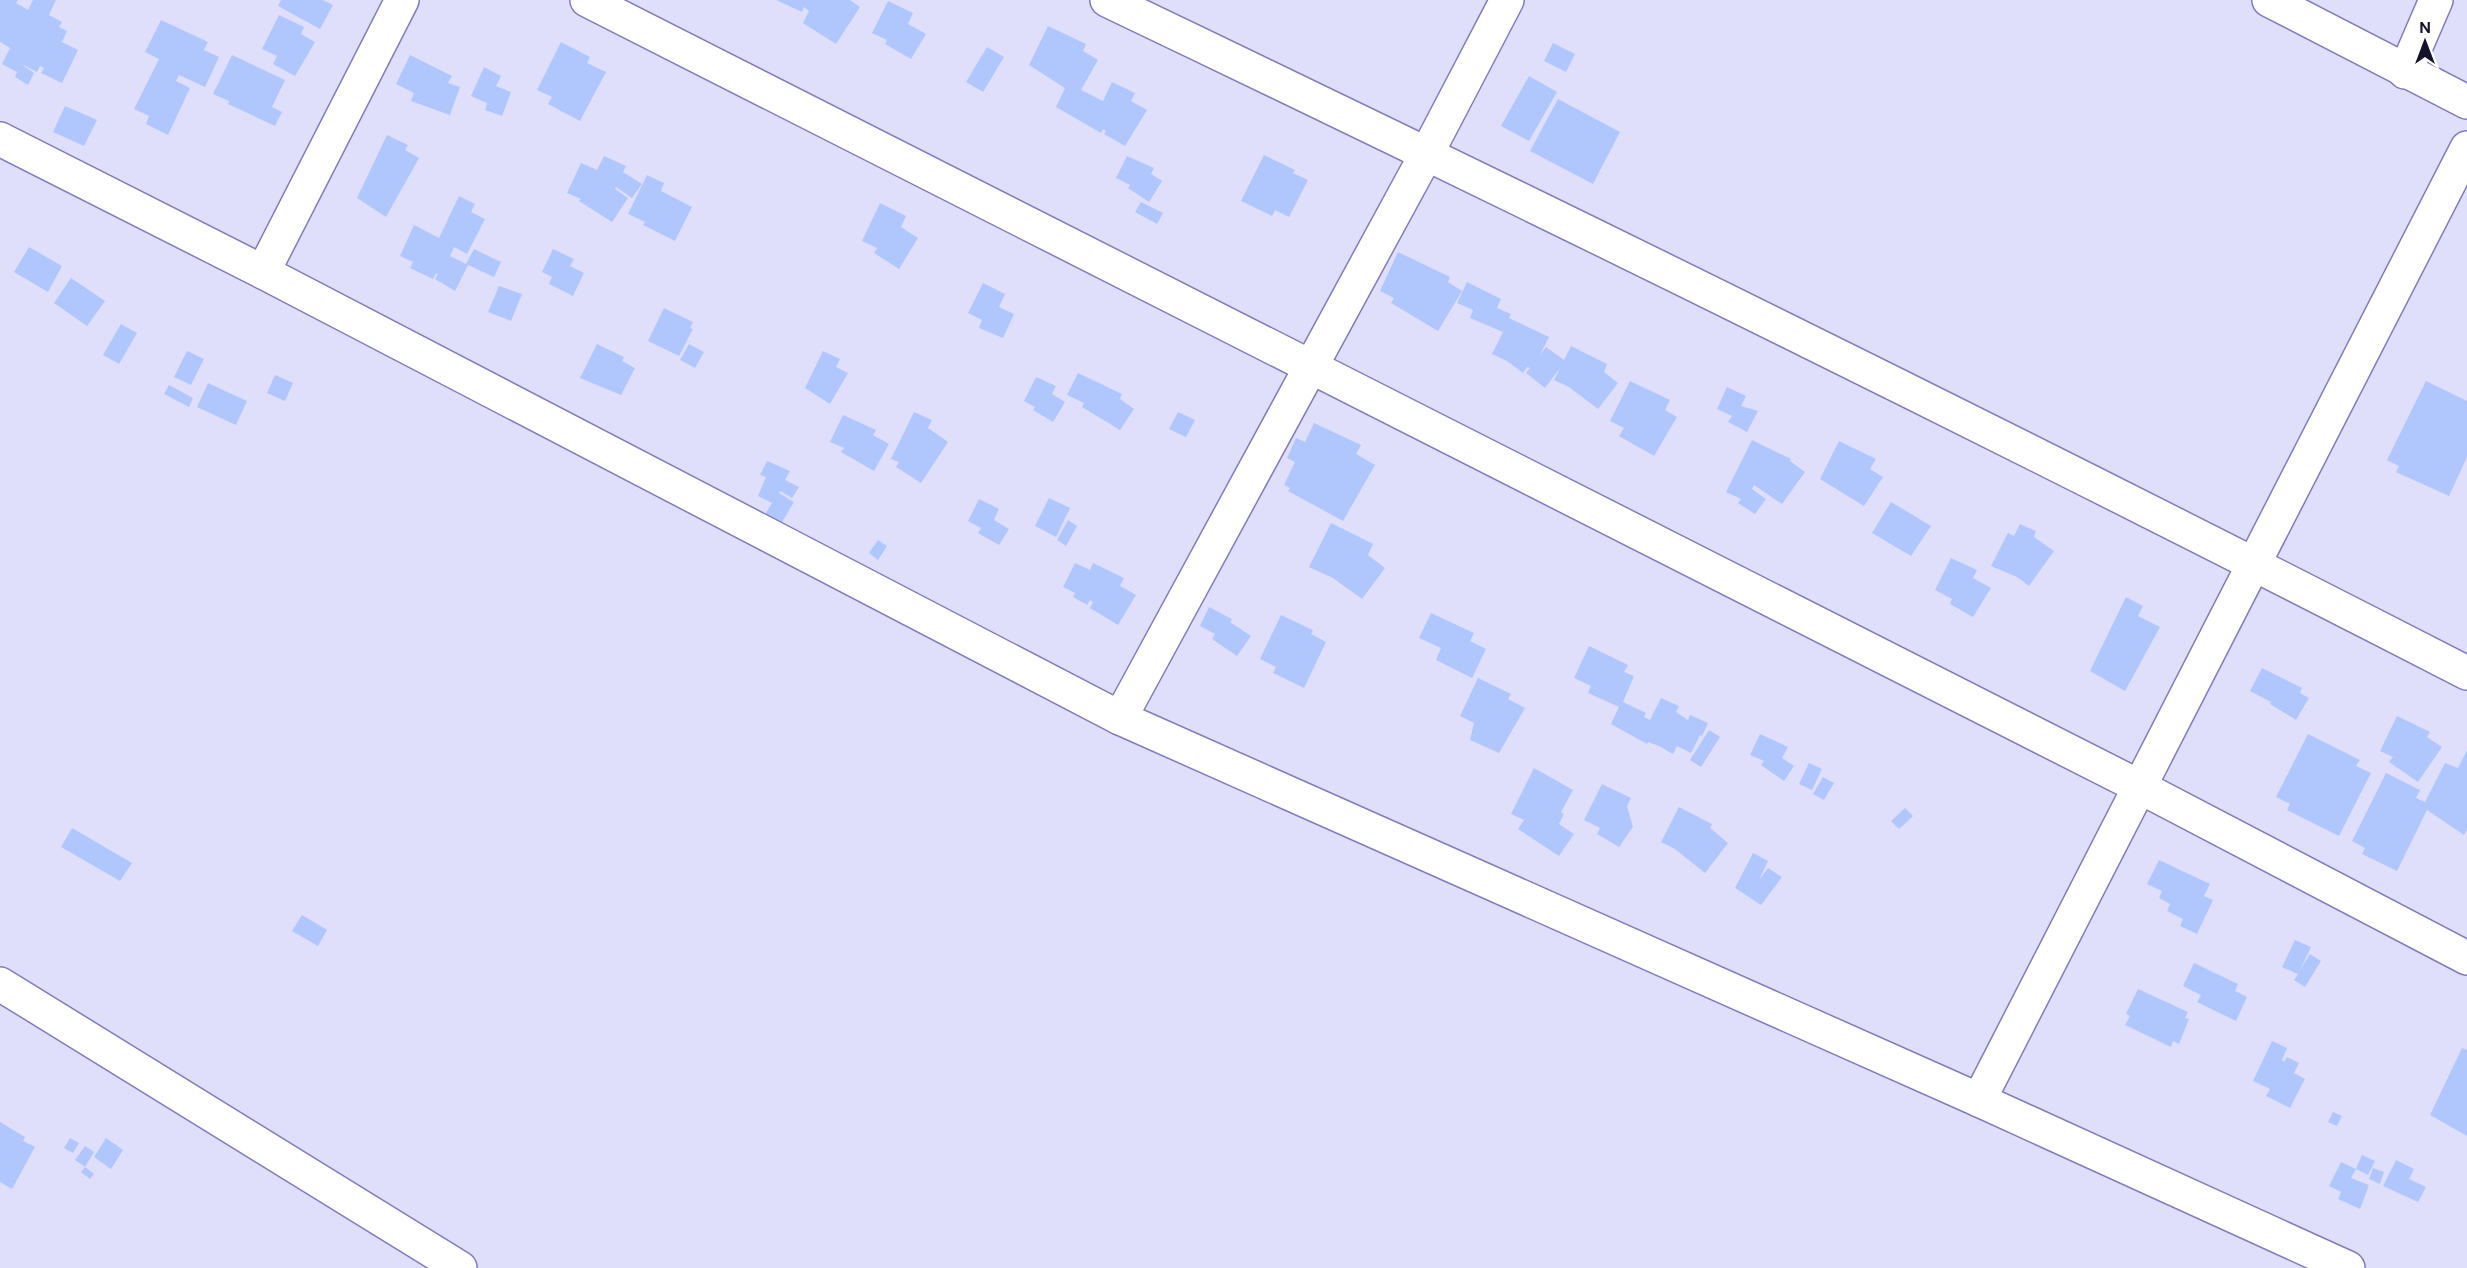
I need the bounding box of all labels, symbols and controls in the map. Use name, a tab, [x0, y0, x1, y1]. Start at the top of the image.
north arrow	[2395, 12, 2455, 72]
text: N	[2419, 17, 2431, 38]

